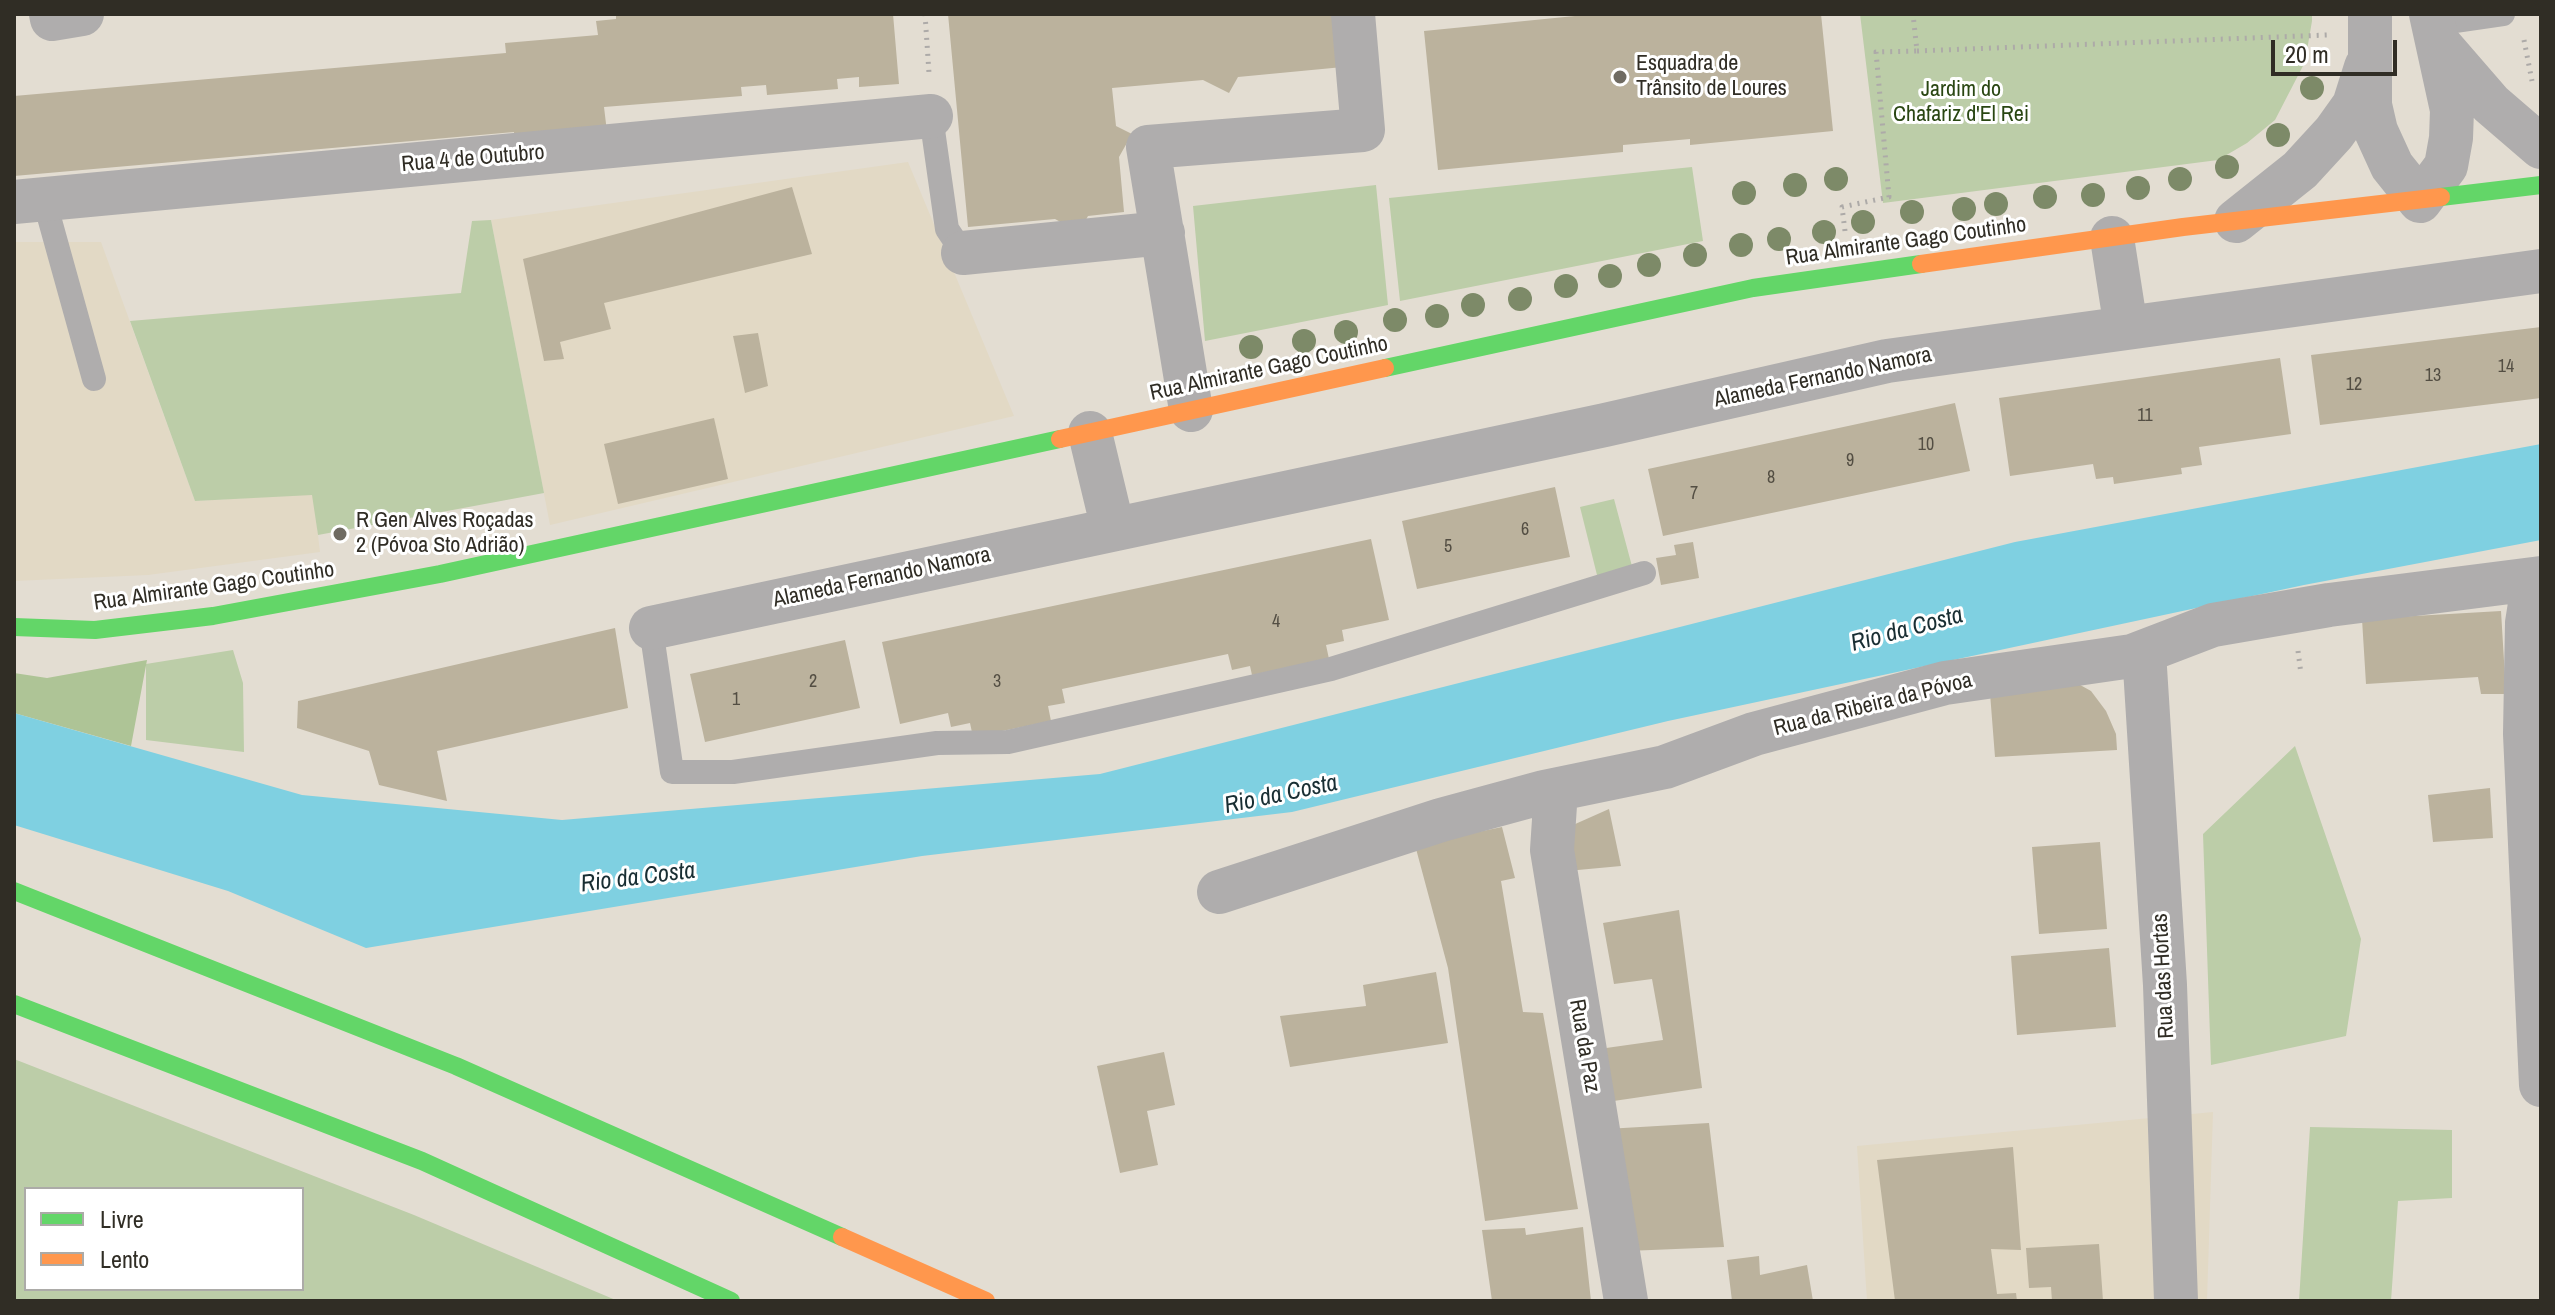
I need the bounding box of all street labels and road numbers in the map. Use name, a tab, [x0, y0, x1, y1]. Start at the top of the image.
street label: Rua 4 de Outubro	[400, 140, 546, 178]
street label: Rua Almirante Gago Coutinho	[1784, 212, 2028, 272]
street label: Rua Almirante Gago Coutinho	[1148, 331, 1390, 407]
street label: Alameda Fernando Namora	[1712, 342, 1934, 414]
street label: Alameda Fernando Namora	[771, 542, 993, 614]
street label: Rua Almirante Gago Coutinho	[92, 557, 336, 617]
street label: Rua da Ribeira da Póvoa	[1771, 668, 1975, 742]
street label: Rua das Hortas	[2148, 913, 2180, 1039]
street label: Rua da Paz	[1563, 997, 1605, 1095]

